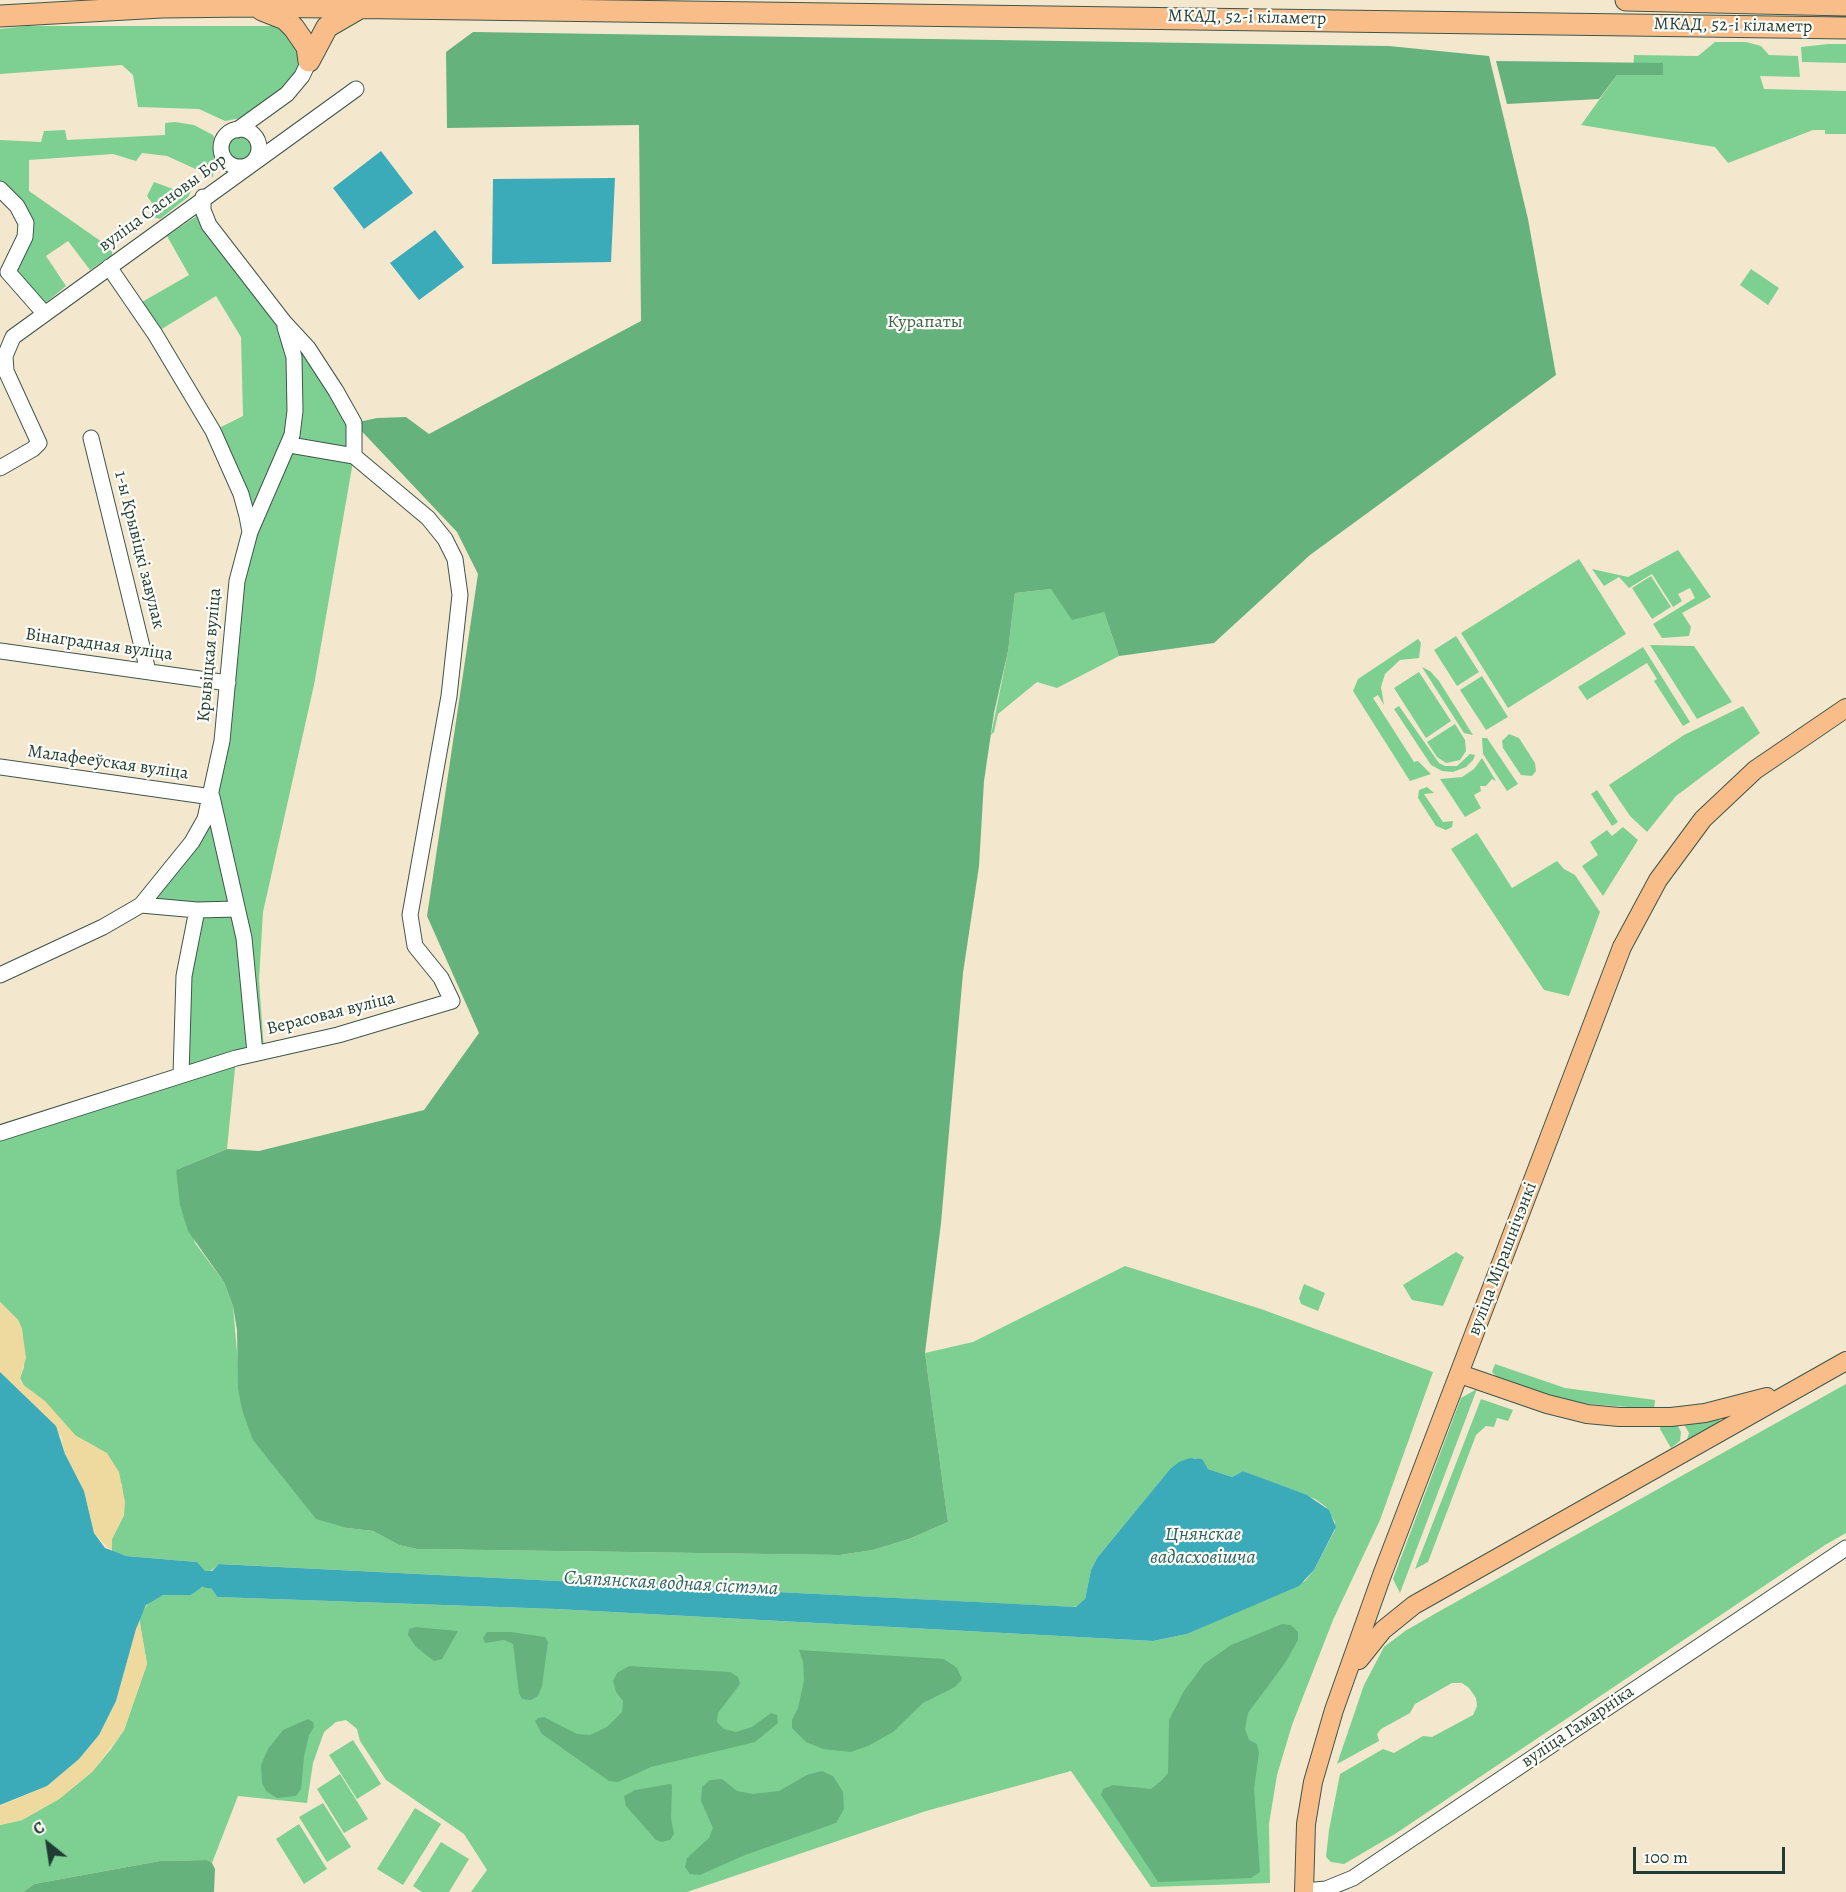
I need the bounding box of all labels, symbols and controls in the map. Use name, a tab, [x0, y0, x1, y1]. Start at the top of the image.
street label: МКАД, 52-і кіламетр	[1167, 6, 1327, 30]
street label: МКАД, 52-і кіламетр	[1653, 14, 1813, 38]
street label: вуліца Сасновы Бор	[95, 149, 231, 257]
park label: Курапаты	[887, 312, 963, 334]
street label: 1-ы Крывіцкі завулак	[109, 469, 169, 631]
street label: Крывіцкая вуліца	[193, 587, 227, 723]
street label: Вінаградная вуліца	[24, 624, 174, 666]
street label: Малафееўская вуліца	[26, 741, 190, 785]
street label: Верасовая вуліца	[265, 988, 397, 1040]
street label: вуліца Мірашнічэнкі	[1464, 1179, 1542, 1339]
water label: Цнянскае вадасховішча	[1150, 1523, 1256, 1570]
water label: Сляпянская водная сістэма	[563, 1566, 779, 1602]
street label: вуліца Гамарніка	[1518, 1681, 1638, 1773]
north arrow	[18, 1814, 78, 1874]
text: С	[29, 1816, 49, 1840]
scale bar	[1636, 1835, 1788, 1873]
text: 100 m	[1644, 1845, 1688, 1869]

